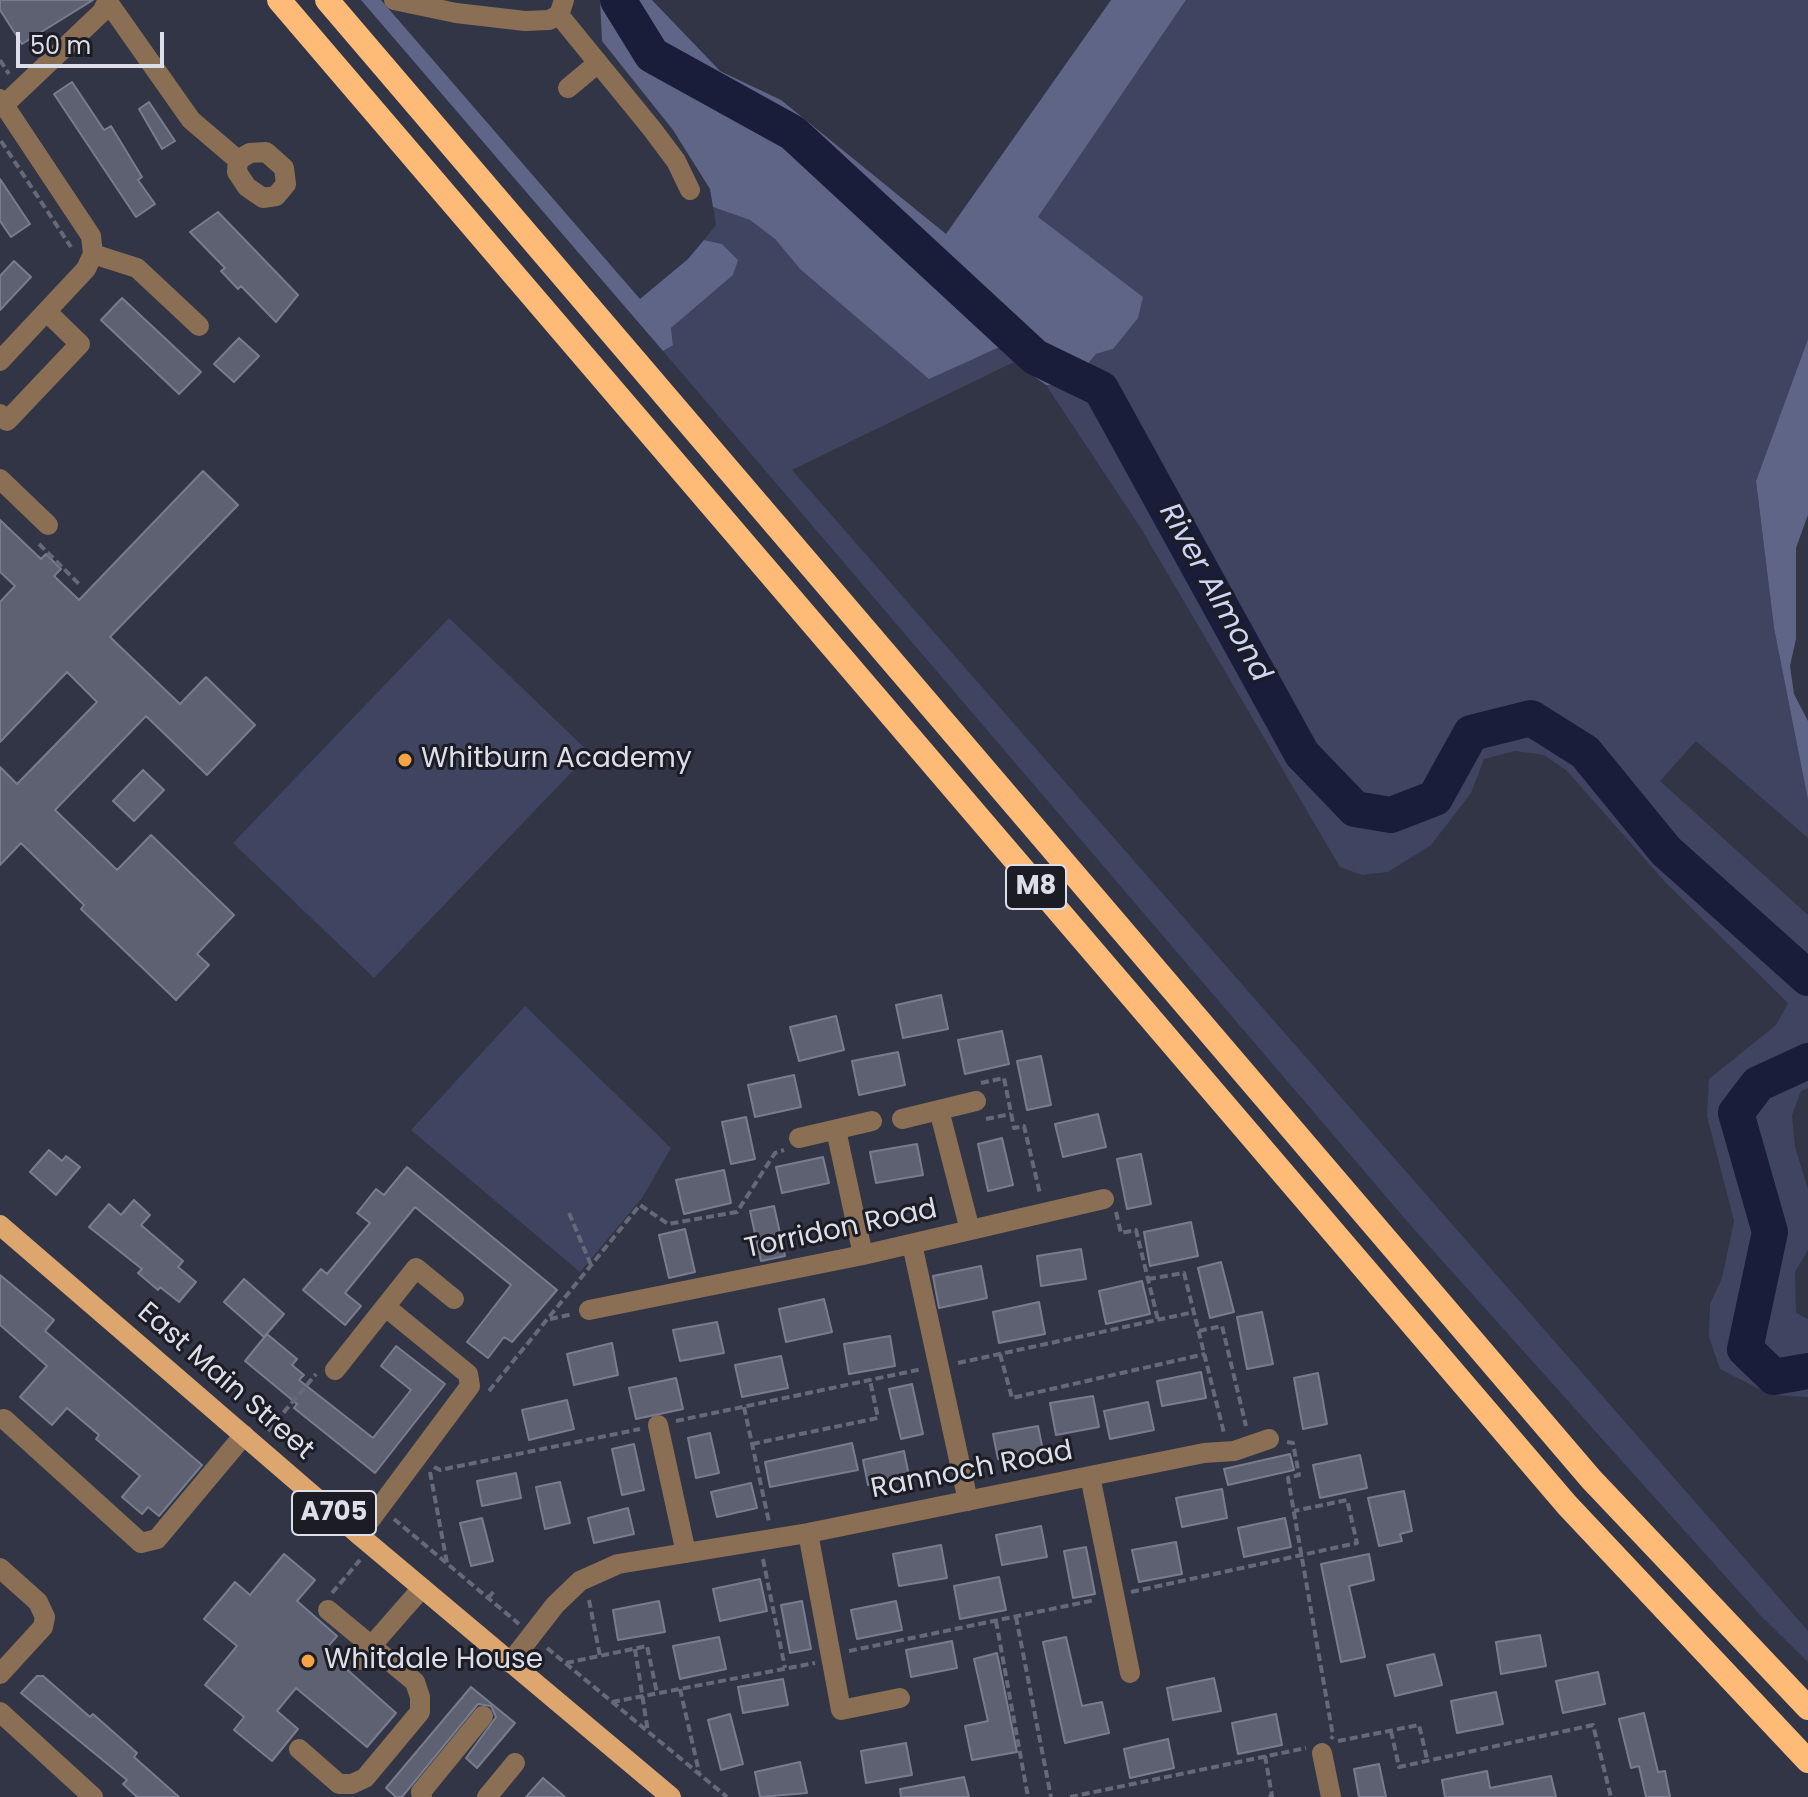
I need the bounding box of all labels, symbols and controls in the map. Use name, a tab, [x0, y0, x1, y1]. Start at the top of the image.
scale bar	[20, 16, 168, 66]
text: 50 m	[30, 29, 91, 62]
water label: River Almond	[1150, 498, 1278, 688]
place label: Whitburn Academy	[421, 743, 692, 777]
marker: Whitburn Academy	[396, 751, 414, 769]
road number: M8	[1006, 865, 1066, 909]
street label: Torridon Road	[742, 1193, 940, 1267]
street label: East Main Street	[130, 1296, 320, 1468]
street label: Rannoch Road	[868, 1435, 1076, 1507]
road number: A705	[292, 1491, 376, 1535]
place label: Whitdale House	[324, 1644, 543, 1678]
marker: Whitdale House	[299, 1652, 317, 1670]

